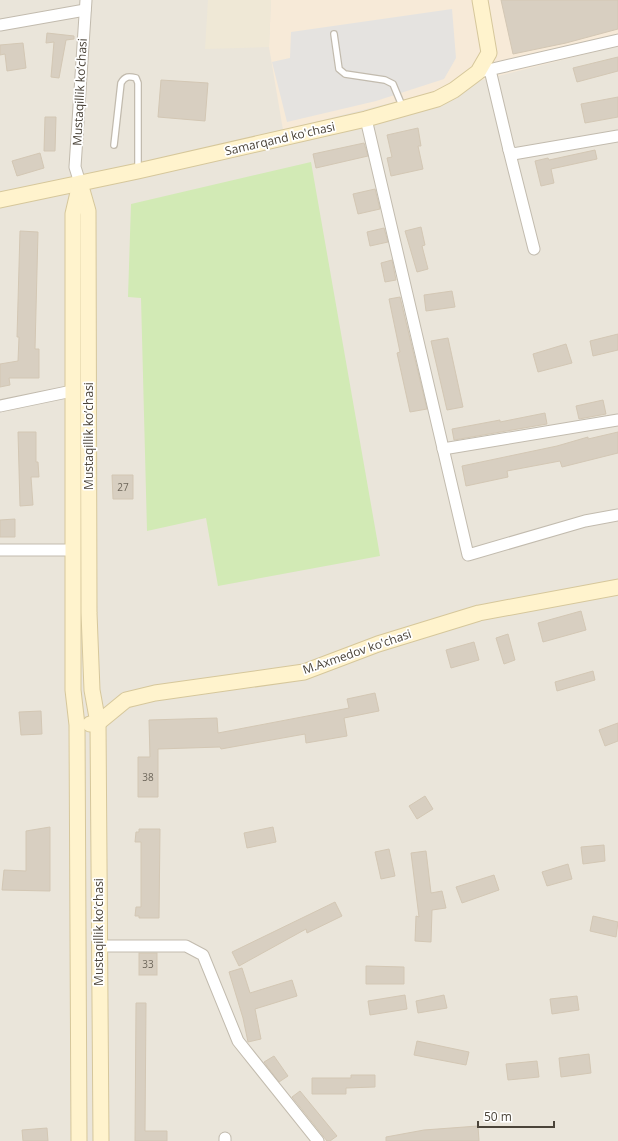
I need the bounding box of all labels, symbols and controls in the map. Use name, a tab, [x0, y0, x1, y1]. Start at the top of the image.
street label: Mustaqillik ko’chasi	[68, 38, 91, 146]
street label: Samarqand ko'chasi	[223, 118, 337, 159]
street label: Mustaqillik ko’chasi	[80, 382, 97, 490]
house number: 27	[117, 480, 129, 494]
street label: M.Axmedov ko'chasi	[300, 625, 414, 678]
house number: 38	[142, 770, 154, 784]
street label: Mustaqillik ko’chasi	[90, 878, 107, 986]
house number: 33	[142, 957, 154, 971]
scale bar	[478, 1103, 554, 1129]
text: 50 m	[484, 1108, 512, 1125]

